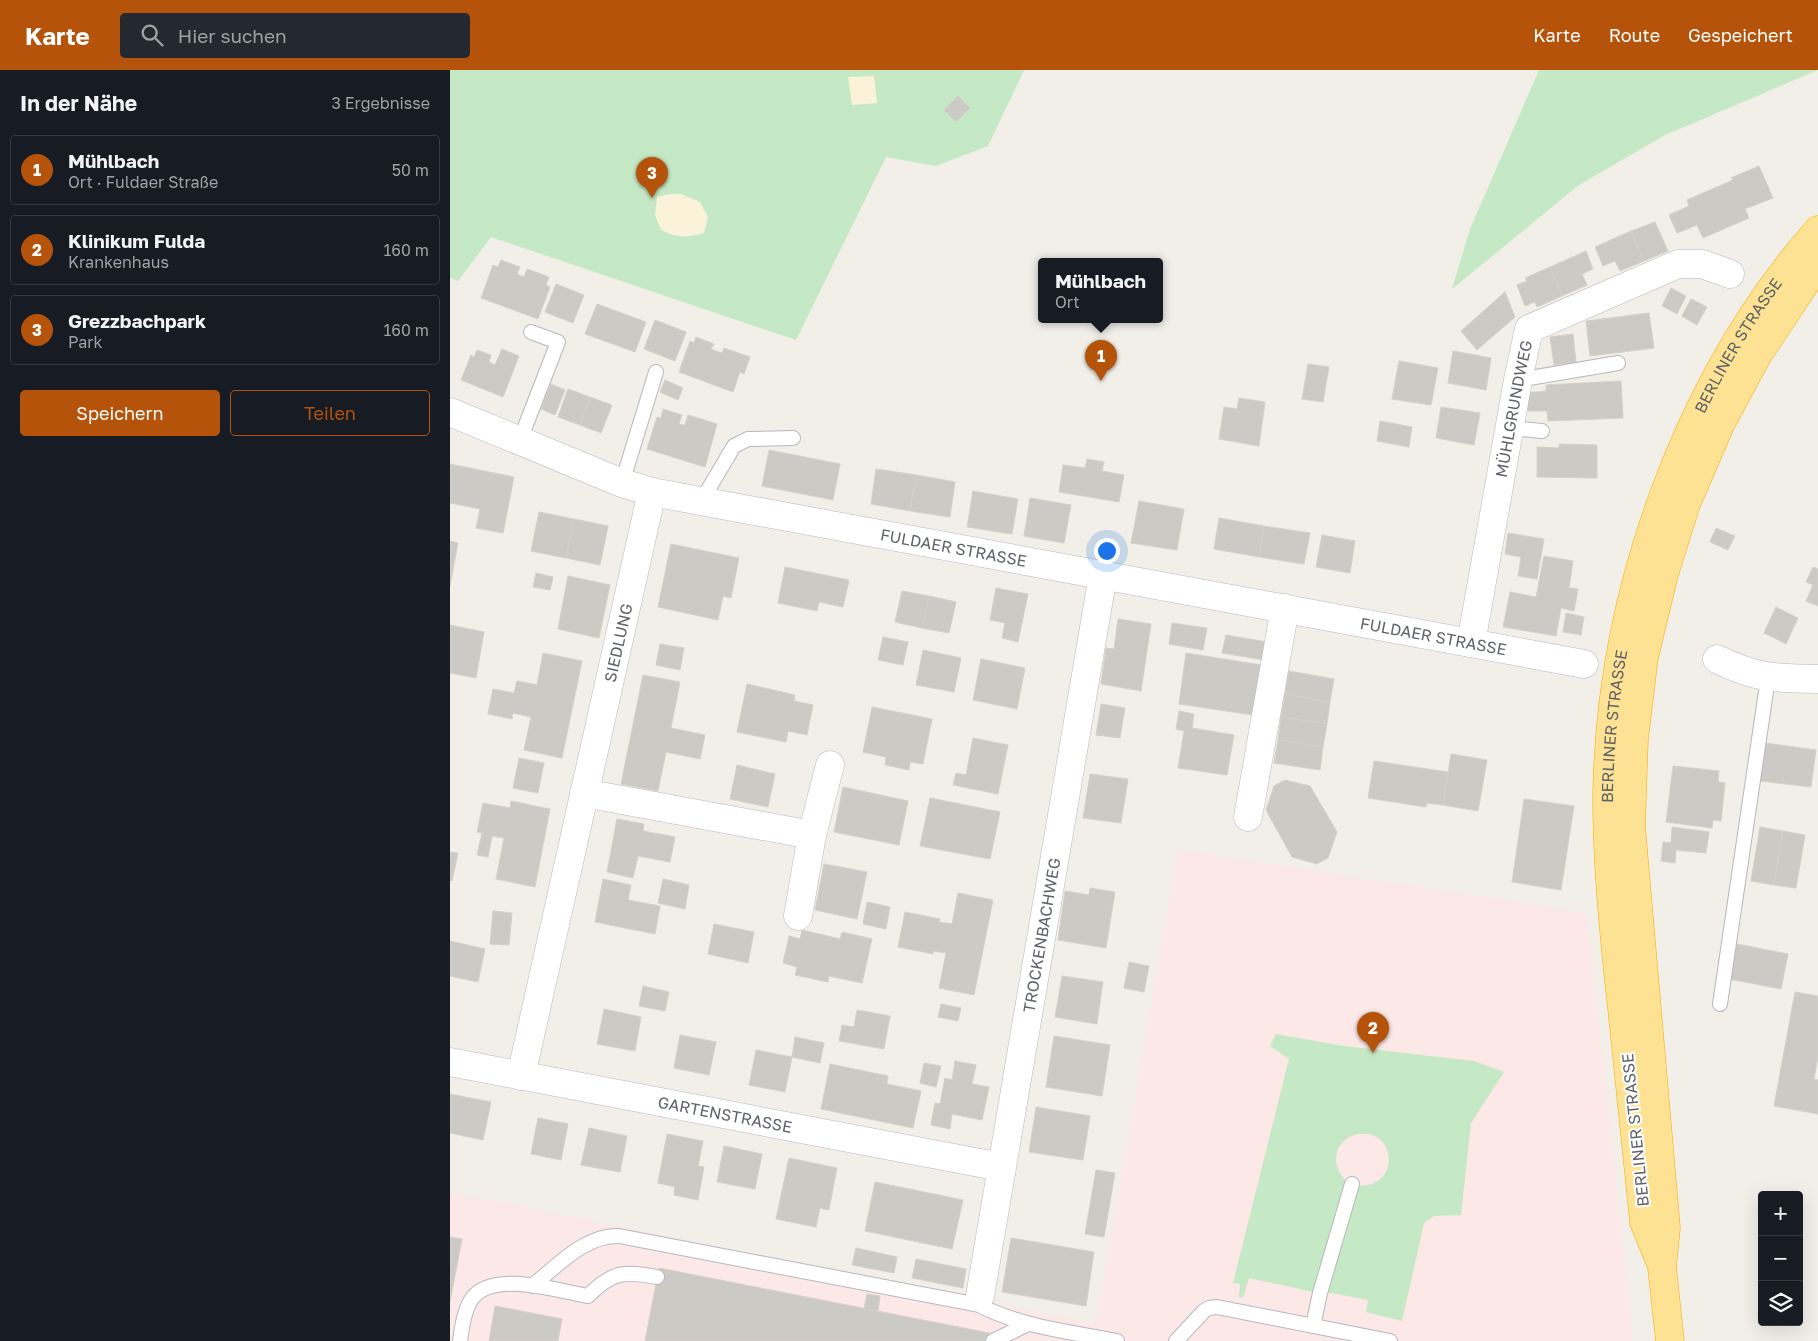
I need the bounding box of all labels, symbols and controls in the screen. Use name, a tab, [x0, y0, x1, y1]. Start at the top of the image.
search box	[120, 13, 470, 58]
text: Karte	[25, 21, 90, 50]
icon: search	[138, 21, 166, 49]
text: Hier suchen	[178, 24, 287, 47]
text: Karte	[1533, 24, 1581, 46]
text: Route	[1609, 24, 1660, 46]
text: Gespeichert	[1688, 24, 1793, 46]
text: In der Nähe	[20, 90, 137, 116]
text: 3 Ergebnisse	[331, 93, 430, 113]
text: Mühlbach	[68, 149, 159, 172]
pin: 3	[636, 157, 668, 198]
text: 1	[33, 160, 41, 180]
text: 50 m	[392, 160, 429, 180]
text: Ort · Fuldaer Straße	[68, 172, 218, 192]
text: Klinikum Fulda	[68, 229, 205, 252]
text: 2	[32, 240, 42, 260]
text: 160 m	[383, 240, 429, 260]
text: Krankenhaus	[68, 252, 169, 272]
popup	[1038, 258, 1163, 323]
text: Mühlbach	[1055, 269, 1146, 292]
street label: BERLINER STRASSE	[1690, 274, 1786, 416]
text: Ort	[1055, 292, 1080, 312]
text: Grezzbachpark	[68, 309, 206, 332]
text: 3	[32, 320, 42, 340]
text: 160 m	[383, 320, 429, 340]
text: Park	[68, 332, 103, 352]
street label: MÜHLGRUNDWEG	[1491, 338, 1536, 479]
pin: 1	[1085, 340, 1117, 381]
button: Speichern	[20, 390, 220, 436]
button: Teilen	[230, 390, 430, 436]
street label: FULDAER STRASSE	[879, 524, 1028, 571]
your location	[1094, 538, 1120, 564]
street label: SIEDLUNG	[600, 602, 637, 684]
street label: FULDAER STRASSE	[1359, 613, 1508, 660]
street label: BERLINER STRASSE	[1597, 648, 1631, 803]
street label: TROCKENBACHWEG	[1019, 856, 1065, 1014]
pin: 2	[1357, 1012, 1389, 1053]
street label: BERLINER STRASSE	[1617, 1052, 1653, 1208]
street label: GARTENSTRASSE	[656, 1092, 794, 1137]
map controls	[1758, 1191, 1803, 1326]
button: +	[1758, 1191, 1803, 1236]
button: −	[1758, 1236, 1803, 1281]
button: layers	[1758, 1281, 1803, 1326]

